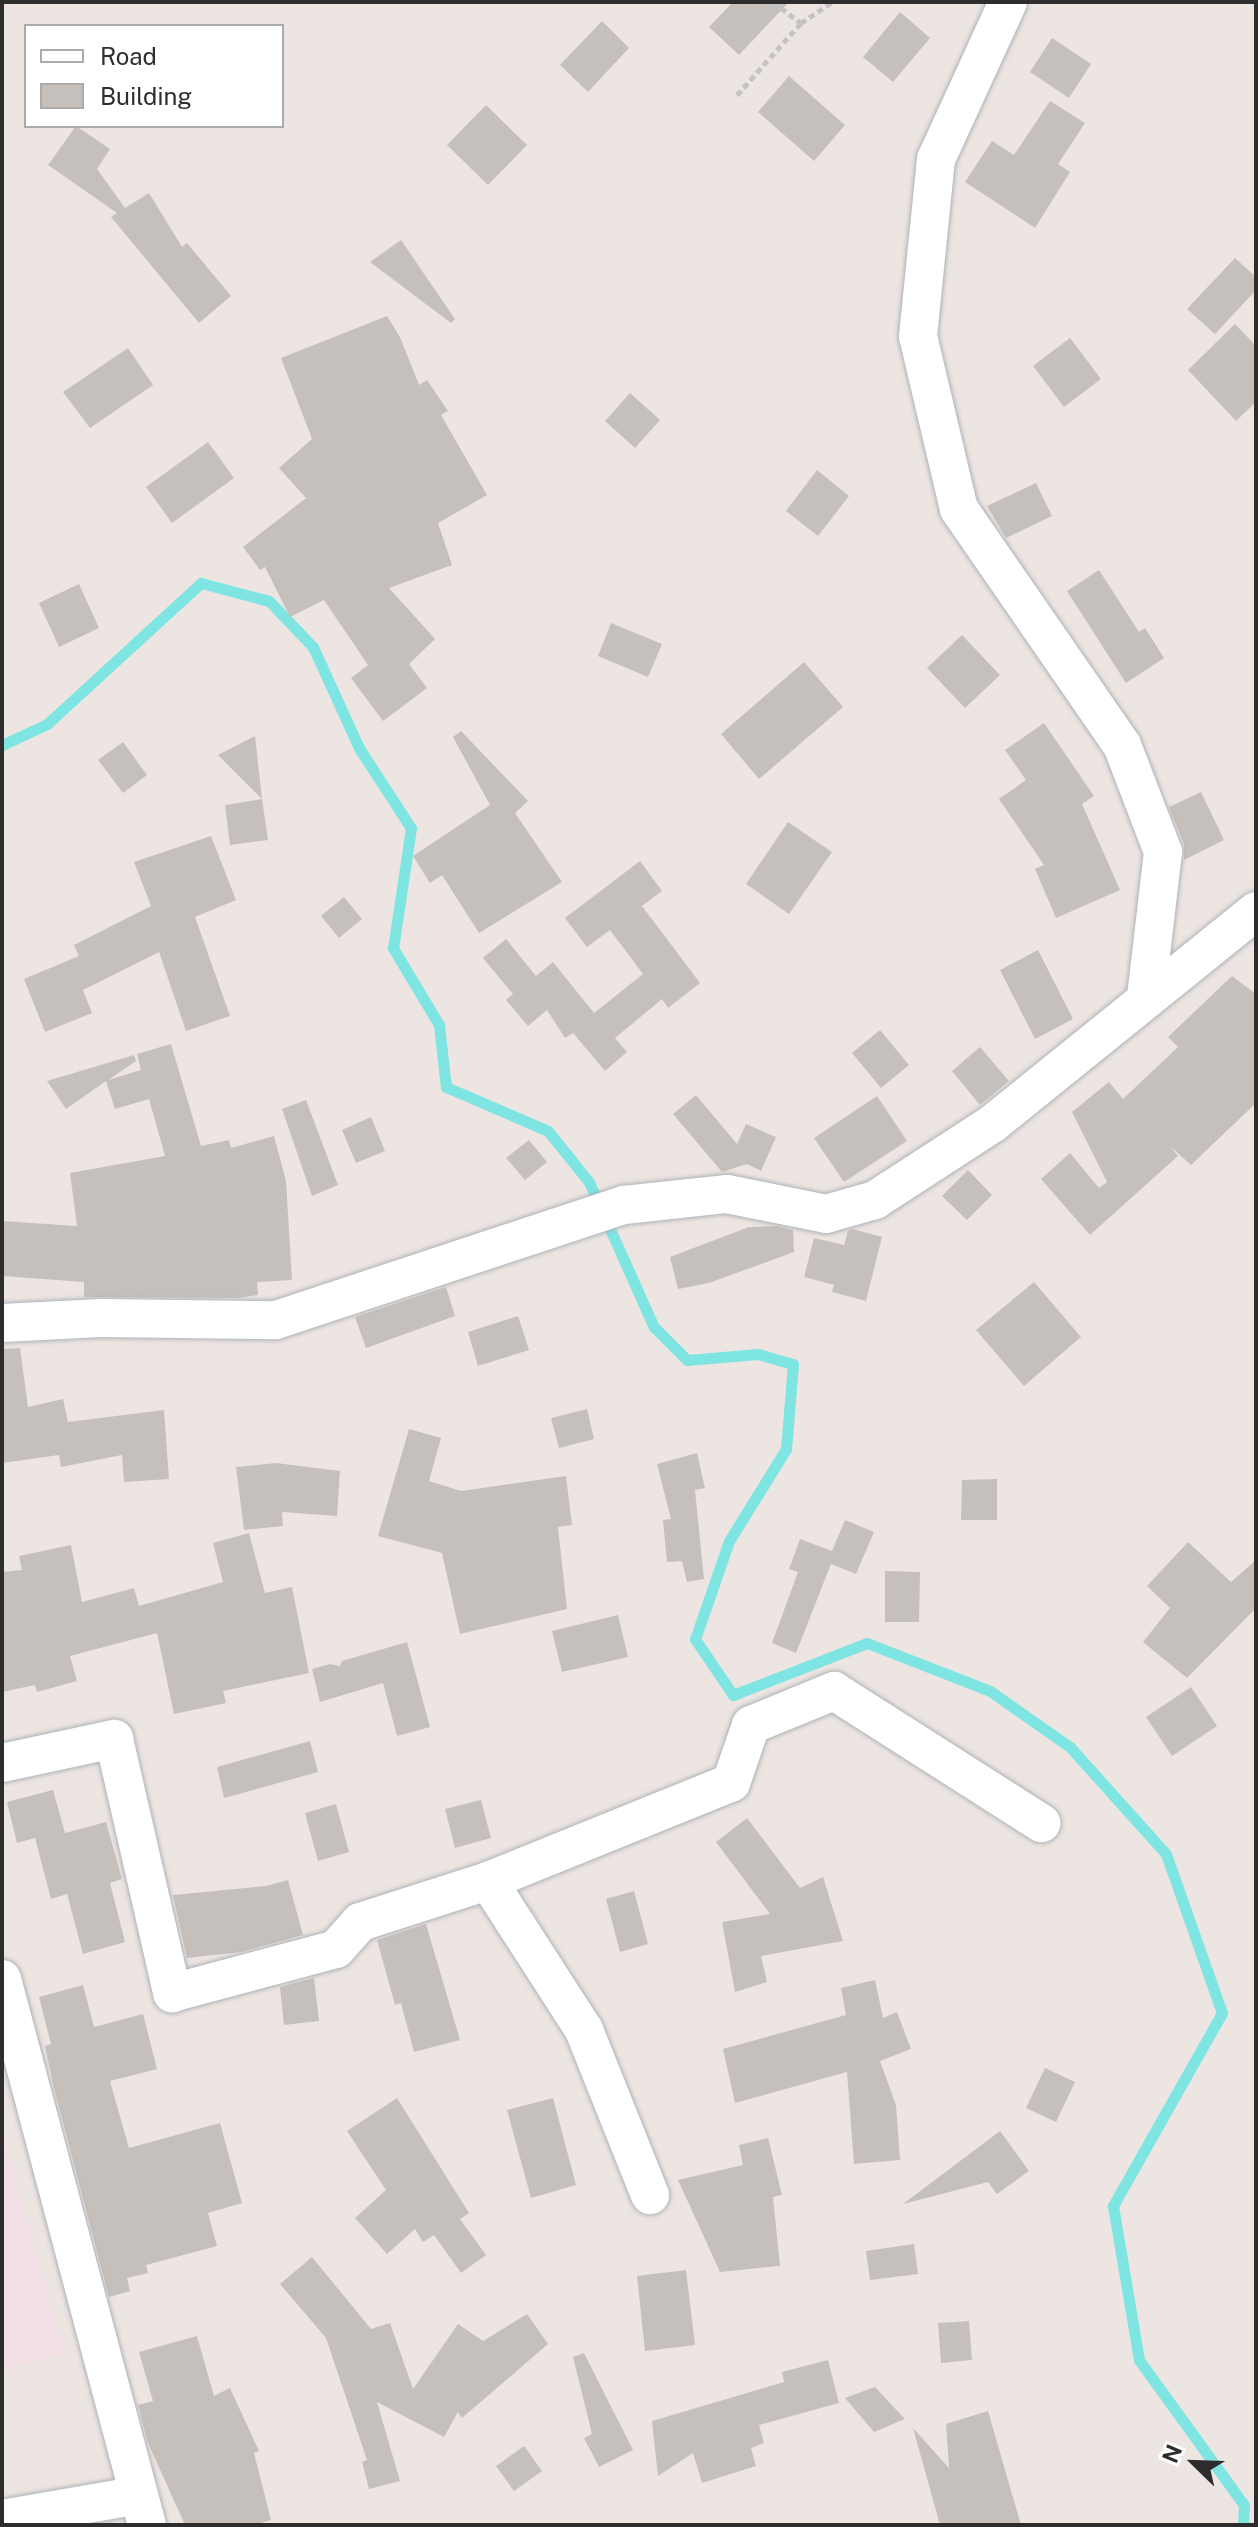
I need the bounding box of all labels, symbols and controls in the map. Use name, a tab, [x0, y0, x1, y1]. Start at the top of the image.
legend	[24, 24, 284, 128]
text: Road	[100, 42, 157, 70]
text: Building	[100, 82, 192, 110]
north arrow	[1154, 2423, 1234, 2503]
text: N	[1157, 2441, 1187, 2467]

